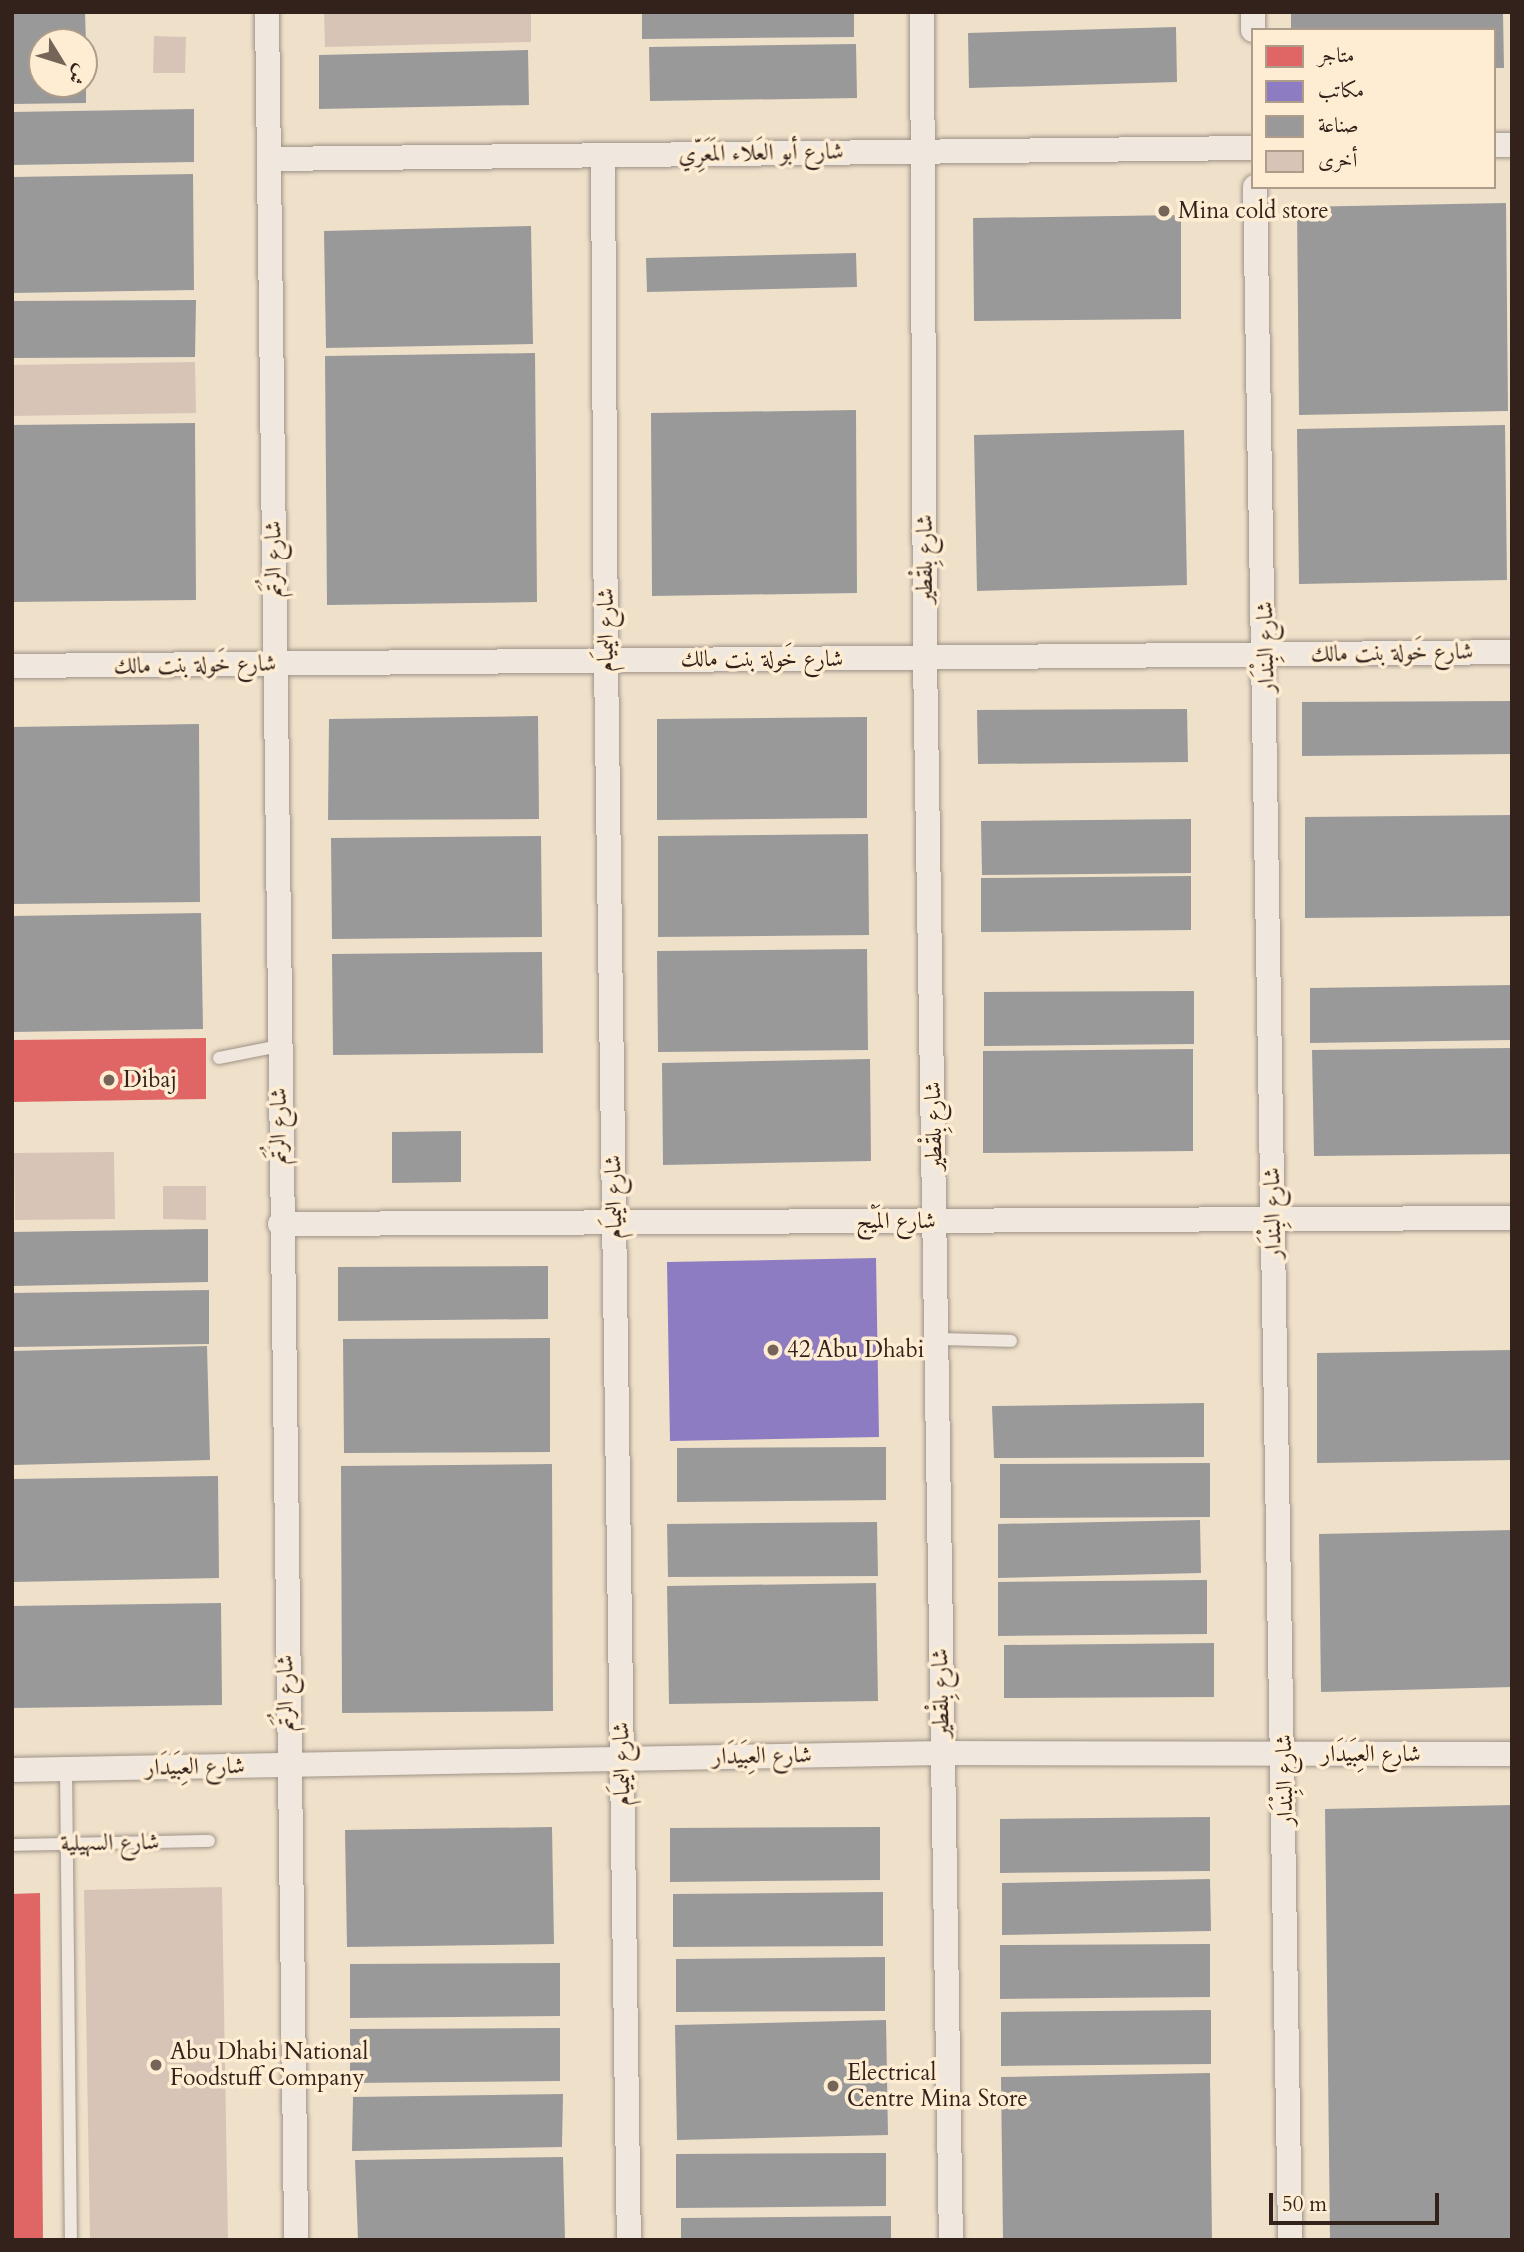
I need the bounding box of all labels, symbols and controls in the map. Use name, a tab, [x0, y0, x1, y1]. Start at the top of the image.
north arrow	[28, 28, 98, 98]
legend	[1251, 28, 1496, 189]
text: متاجر	[1318, 41, 1355, 70]
text: ش	[62, 59, 94, 90]
text: مكاتب	[1318, 76, 1364, 105]
text: صناعة	[1318, 111, 1359, 140]
street label: شارع أبو العَلاء المَعَرِّي	[678, 138, 844, 168]
text: أخرى	[1318, 146, 1357, 175]
place label: Mina cold store	[1178, 197, 1329, 225]
marker: Mina cold store	[1156, 203, 1172, 219]
street label: شارع بِلقْطير	[911, 515, 939, 603]
street label: شارع الرُتَم	[260, 521, 288, 597]
street label: شارع اليميَام	[592, 588, 620, 672]
street label: شارع البِنْدَار	[1251, 601, 1281, 693]
street label: شارع خَولة بنت مالك	[1310, 638, 1474, 668]
street label: شارع خَولة بنت مالك	[681, 645, 843, 673]
street label: شارع خَولة بنت مالك	[113, 650, 277, 680]
place label: Dibaj	[123, 1066, 177, 1094]
marker: Dibaj	[101, 1072, 117, 1088]
street label: شارع بِلقْطير	[919, 1081, 949, 1171]
street label: شارع الرُتَم	[265, 1088, 293, 1164]
street label: شارع اليميَام	[599, 1155, 629, 1239]
street label: شارع البِنْدَار	[1258, 1167, 1288, 1259]
street label: شارع المَيْج	[856, 1207, 936, 1235]
place label: 42 Abu Dhabi	[787, 1336, 924, 1364]
marker: 42 Abu Dhabi	[765, 1342, 781, 1358]
street label: شارع بِلقْطير	[926, 1648, 956, 1738]
street label: شارع الرُتَم	[272, 1655, 300, 1731]
street label: شارع اليميَام	[607, 1722, 637, 1806]
street label: شارع البِنْدَار	[1270, 1734, 1300, 1826]
street label: شارع العِبَيدَار	[1321, 1740, 1421, 1768]
street label: شارع العِبَيدَار	[712, 1741, 812, 1771]
street label: شارع العِبَيدَار	[145, 1752, 245, 1782]
street label: شارع السهيلية	[60, 1828, 160, 1858]
place label: Abu Dhabi National Foodstuff Company	[170, 2038, 368, 2092]
marker: Abu Dhabi National Foodstuff Company	[148, 2057, 164, 2073]
place label: Electrical Centre Mina Store	[847, 2059, 1028, 2113]
marker: Electrical Centre Mina Store	[825, 2078, 841, 2094]
scale bar	[1272, 2178, 1442, 2222]
text: 50 m	[1282, 2190, 1327, 2219]

